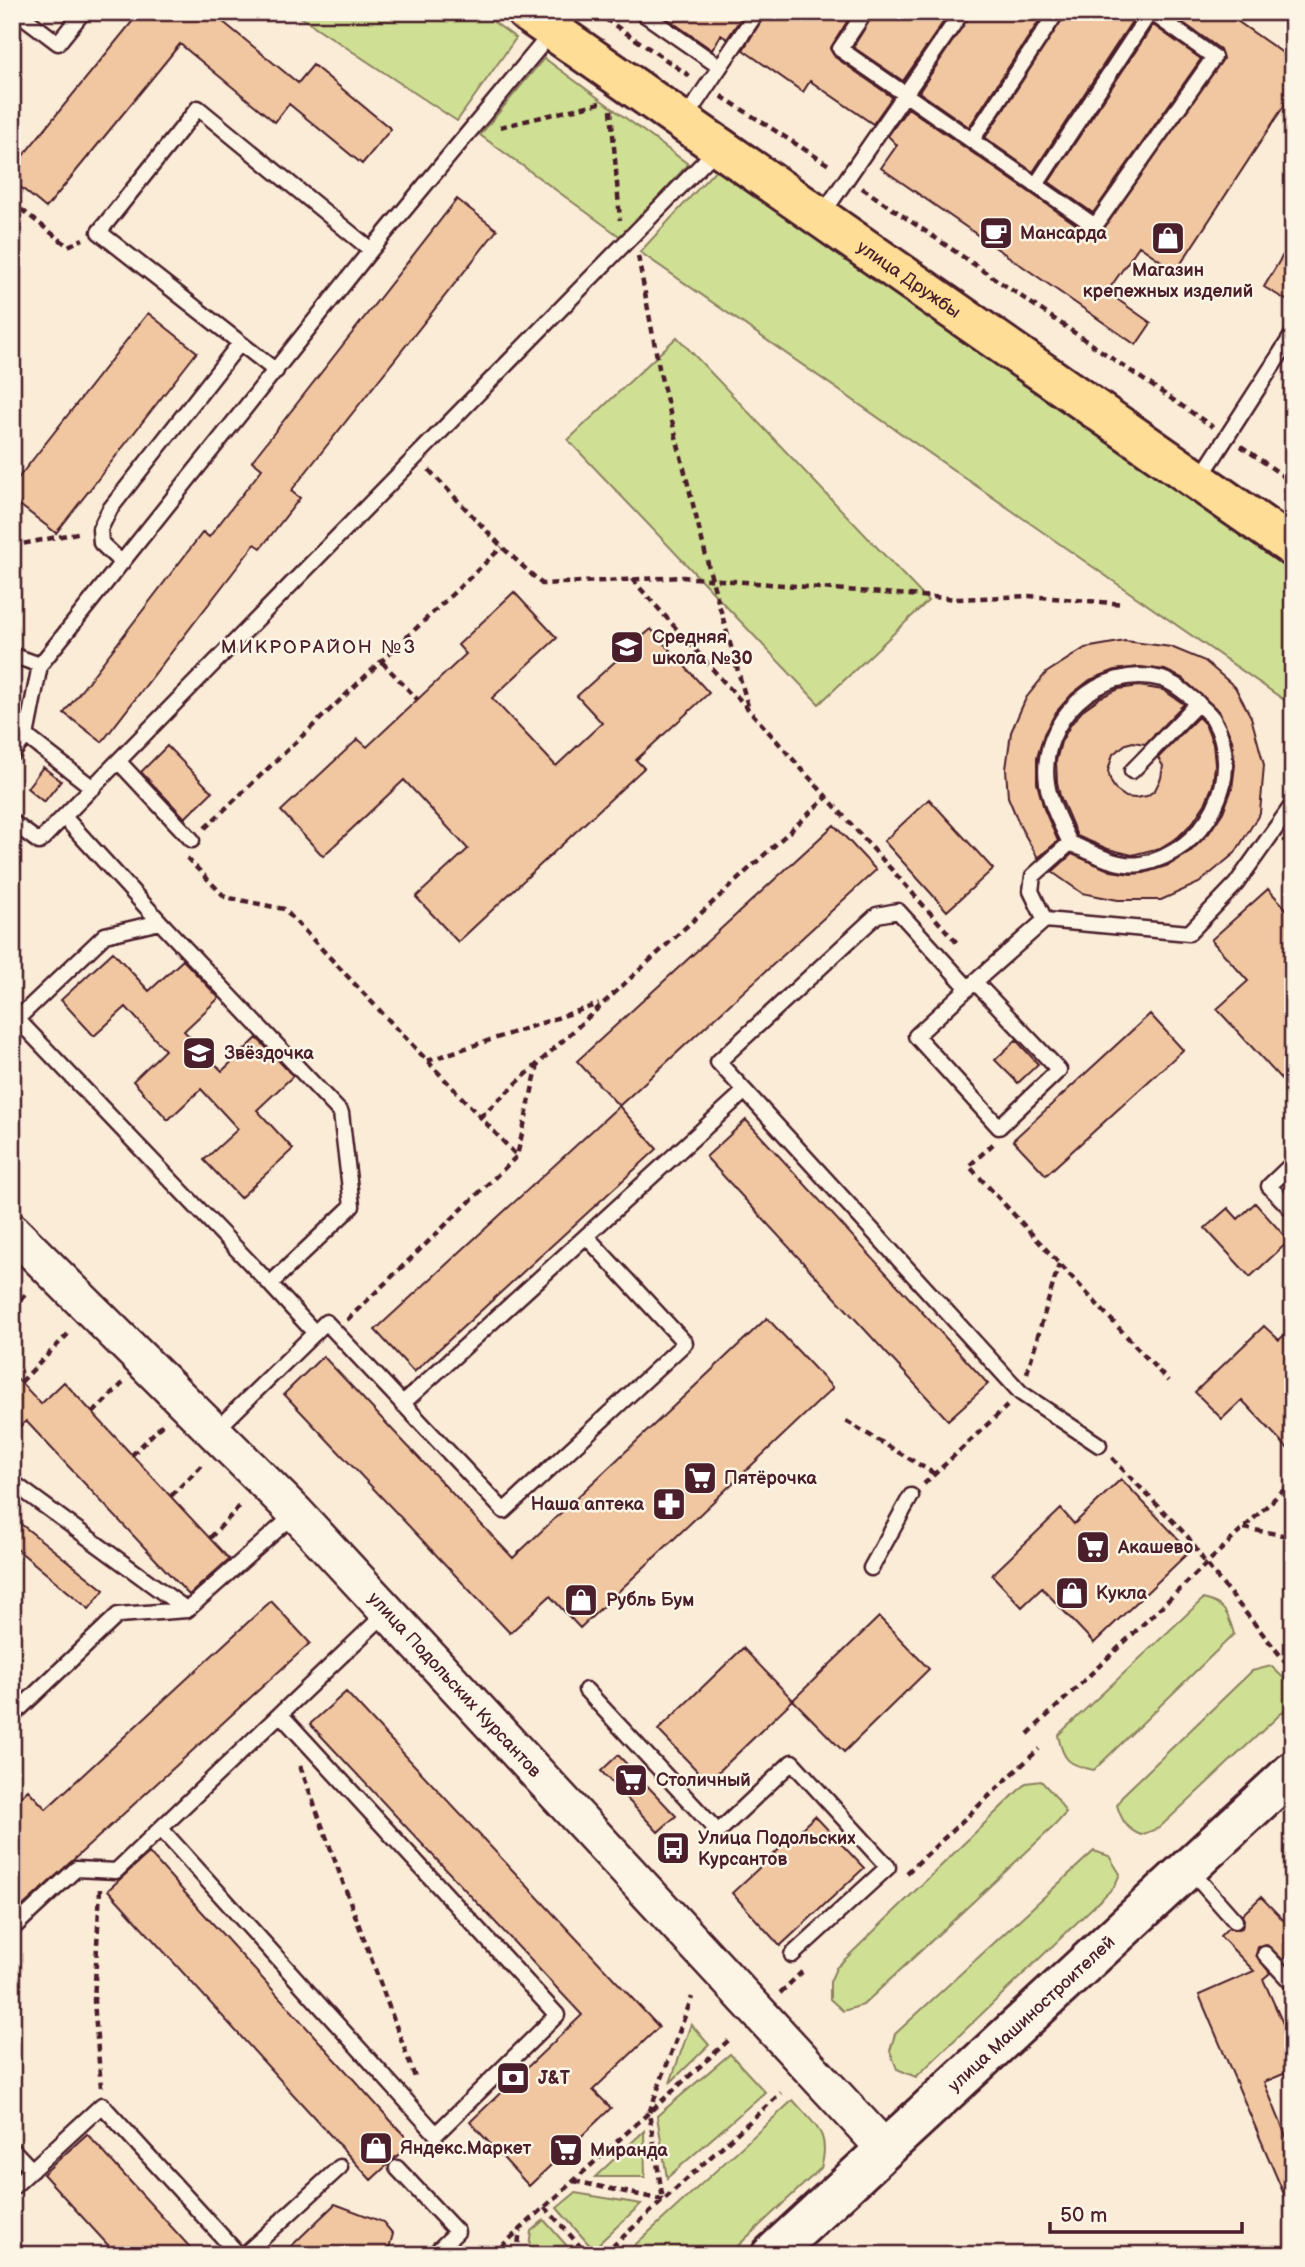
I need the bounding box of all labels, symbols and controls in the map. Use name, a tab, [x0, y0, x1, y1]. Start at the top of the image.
cafe icon: Мансарда	[977, 214, 1015, 252]
shop icon: Магазин крепежных изделий	[1149, 219, 1187, 257]
place label: Мансарда	[1020, 223, 1107, 244]
street label: улица Дружбы	[853, 236, 965, 322]
place label: Магазин крепежных изделий	[1083, 260, 1253, 302]
place label: Средняя школа №30	[652, 627, 753, 669]
school or university icon: Средняя школа №30	[608, 628, 646, 666]
district label: МИКРОРАЙОН №3	[221, 636, 417, 659]
school or university icon: Звёздочка	[180, 1034, 218, 1072]
place label: Звёздочка	[224, 1043, 314, 1064]
supermarket icon: Пятёрочка	[681, 1459, 719, 1497]
place label: Пятёрочка	[724, 1468, 817, 1489]
pharmacy icon: Наша аптека	[650, 1485, 688, 1523]
place label: Наша аптека	[531, 1494, 645, 1515]
supermarket icon: Акашево	[1074, 1528, 1112, 1566]
place label: Акашево	[1117, 1537, 1193, 1558]
shop icon: Кукла	[1053, 1574, 1091, 1612]
shop icon: Рубль Бум	[562, 1581, 600, 1619]
place label: Кукла	[1096, 1583, 1147, 1604]
street label: улица Подольских Курсантов	[364, 1588, 546, 1782]
place label: Рубль Бум	[606, 1590, 694, 1611]
supermarket icon: Столичный	[612, 1761, 650, 1799]
place label: Столичный	[656, 1770, 751, 1791]
place label: Улица Подольских Курсантов	[698, 1828, 856, 1870]
bus stop icon: Улица Подольских Курсантов	[654, 1829, 692, 1867]
street label: улица Машиностроителей	[944, 1931, 1119, 2096]
bank icon: J&T	[494, 2059, 532, 2097]
place label: J&T	[538, 2068, 571, 2089]
shop icon: Яндекс.Маркет	[357, 2129, 395, 2167]
supermarket icon: Миранда	[547, 2131, 585, 2169]
place label: Яндекс.Маркет	[400, 2138, 532, 2159]
place label: Миранда	[590, 2140, 668, 2161]
scale bar	[1050, 2190, 1242, 2234]
text: 50 m	[1060, 2203, 1107, 2228]

